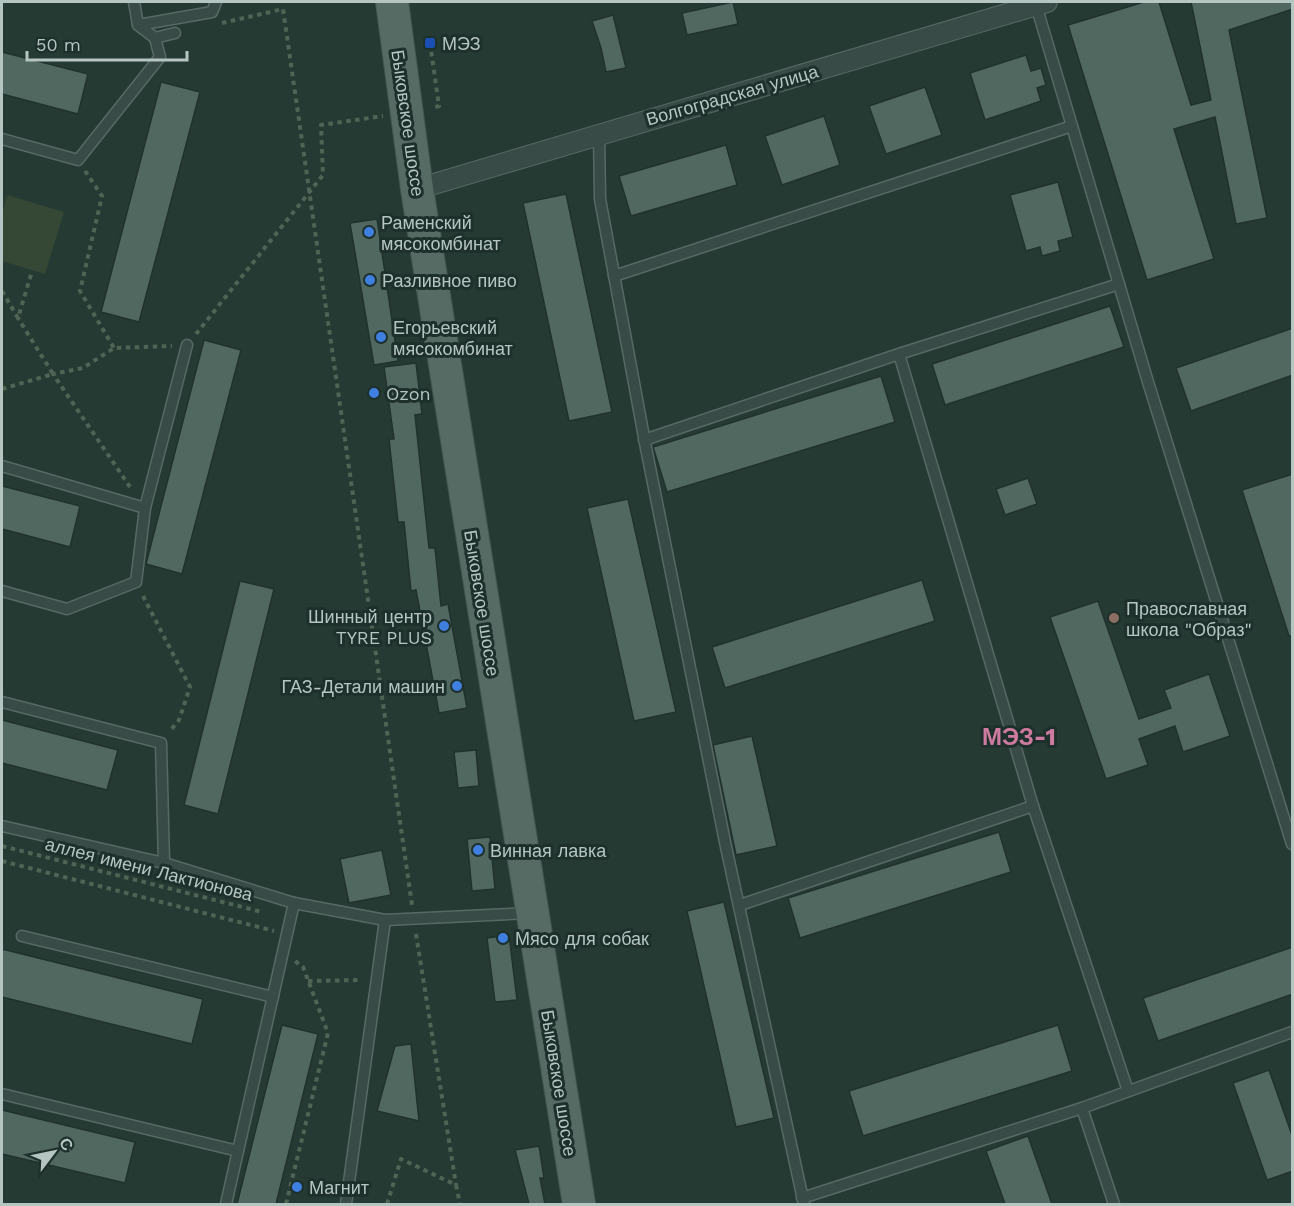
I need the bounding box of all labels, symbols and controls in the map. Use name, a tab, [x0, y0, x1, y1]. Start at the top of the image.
scale bar	[27, 24, 188, 62]
place label: МЭЗ	[442, 33, 481, 54]
text: 50 m	[36, 34, 81, 55]
marker: МЭЗ	[423, 36, 437, 50]
street label: Быковское шоссе	[387, 48, 429, 198]
street label: Волгоградская улица	[644, 60, 821, 130]
place label: Раменский мясокомбинат	[381, 212, 501, 254]
marker: Раменский мясокомбинат	[362, 225, 376, 239]
place label: Разливное пиво	[382, 270, 517, 291]
marker: Разливное пиво	[363, 273, 377, 287]
place label: Егорьевский мясокомбинат	[393, 317, 513, 359]
marker: Егорьевский мясокомбинат	[374, 330, 388, 344]
place label: Ozon	[386, 383, 431, 404]
marker: Ozon	[367, 386, 381, 400]
street label: Быковское шоссе	[460, 528, 504, 678]
place label: Православная школа "Образ"	[1126, 598, 1252, 640]
place label: Шинный центр TYRE PLUS	[308, 606, 432, 648]
marker: Православная школа "Образ"	[1107, 611, 1121, 625]
marker: Шинный центр TYRE PLUS	[437, 619, 451, 633]
place label: ГАЗ-Детали машин	[281, 676, 445, 697]
marker: ГАЗ-Детали машин	[450, 679, 464, 693]
district label: МЭЗ-1	[982, 723, 1056, 751]
street label: аллея имени Лактионова	[43, 833, 256, 905]
place label: Винная лавка	[490, 840, 607, 861]
marker: Винная лавка	[471, 843, 485, 857]
place label: Мясо для собак	[515, 928, 649, 949]
marker: Мясо для собак	[496, 931, 510, 945]
street label: Быковское шоссе	[537, 1008, 581, 1158]
north arrow	[24, 1122, 84, 1182]
text: С	[55, 1134, 78, 1155]
place label: Магнит	[309, 1177, 369, 1198]
marker: Магнит	[290, 1180, 304, 1194]

